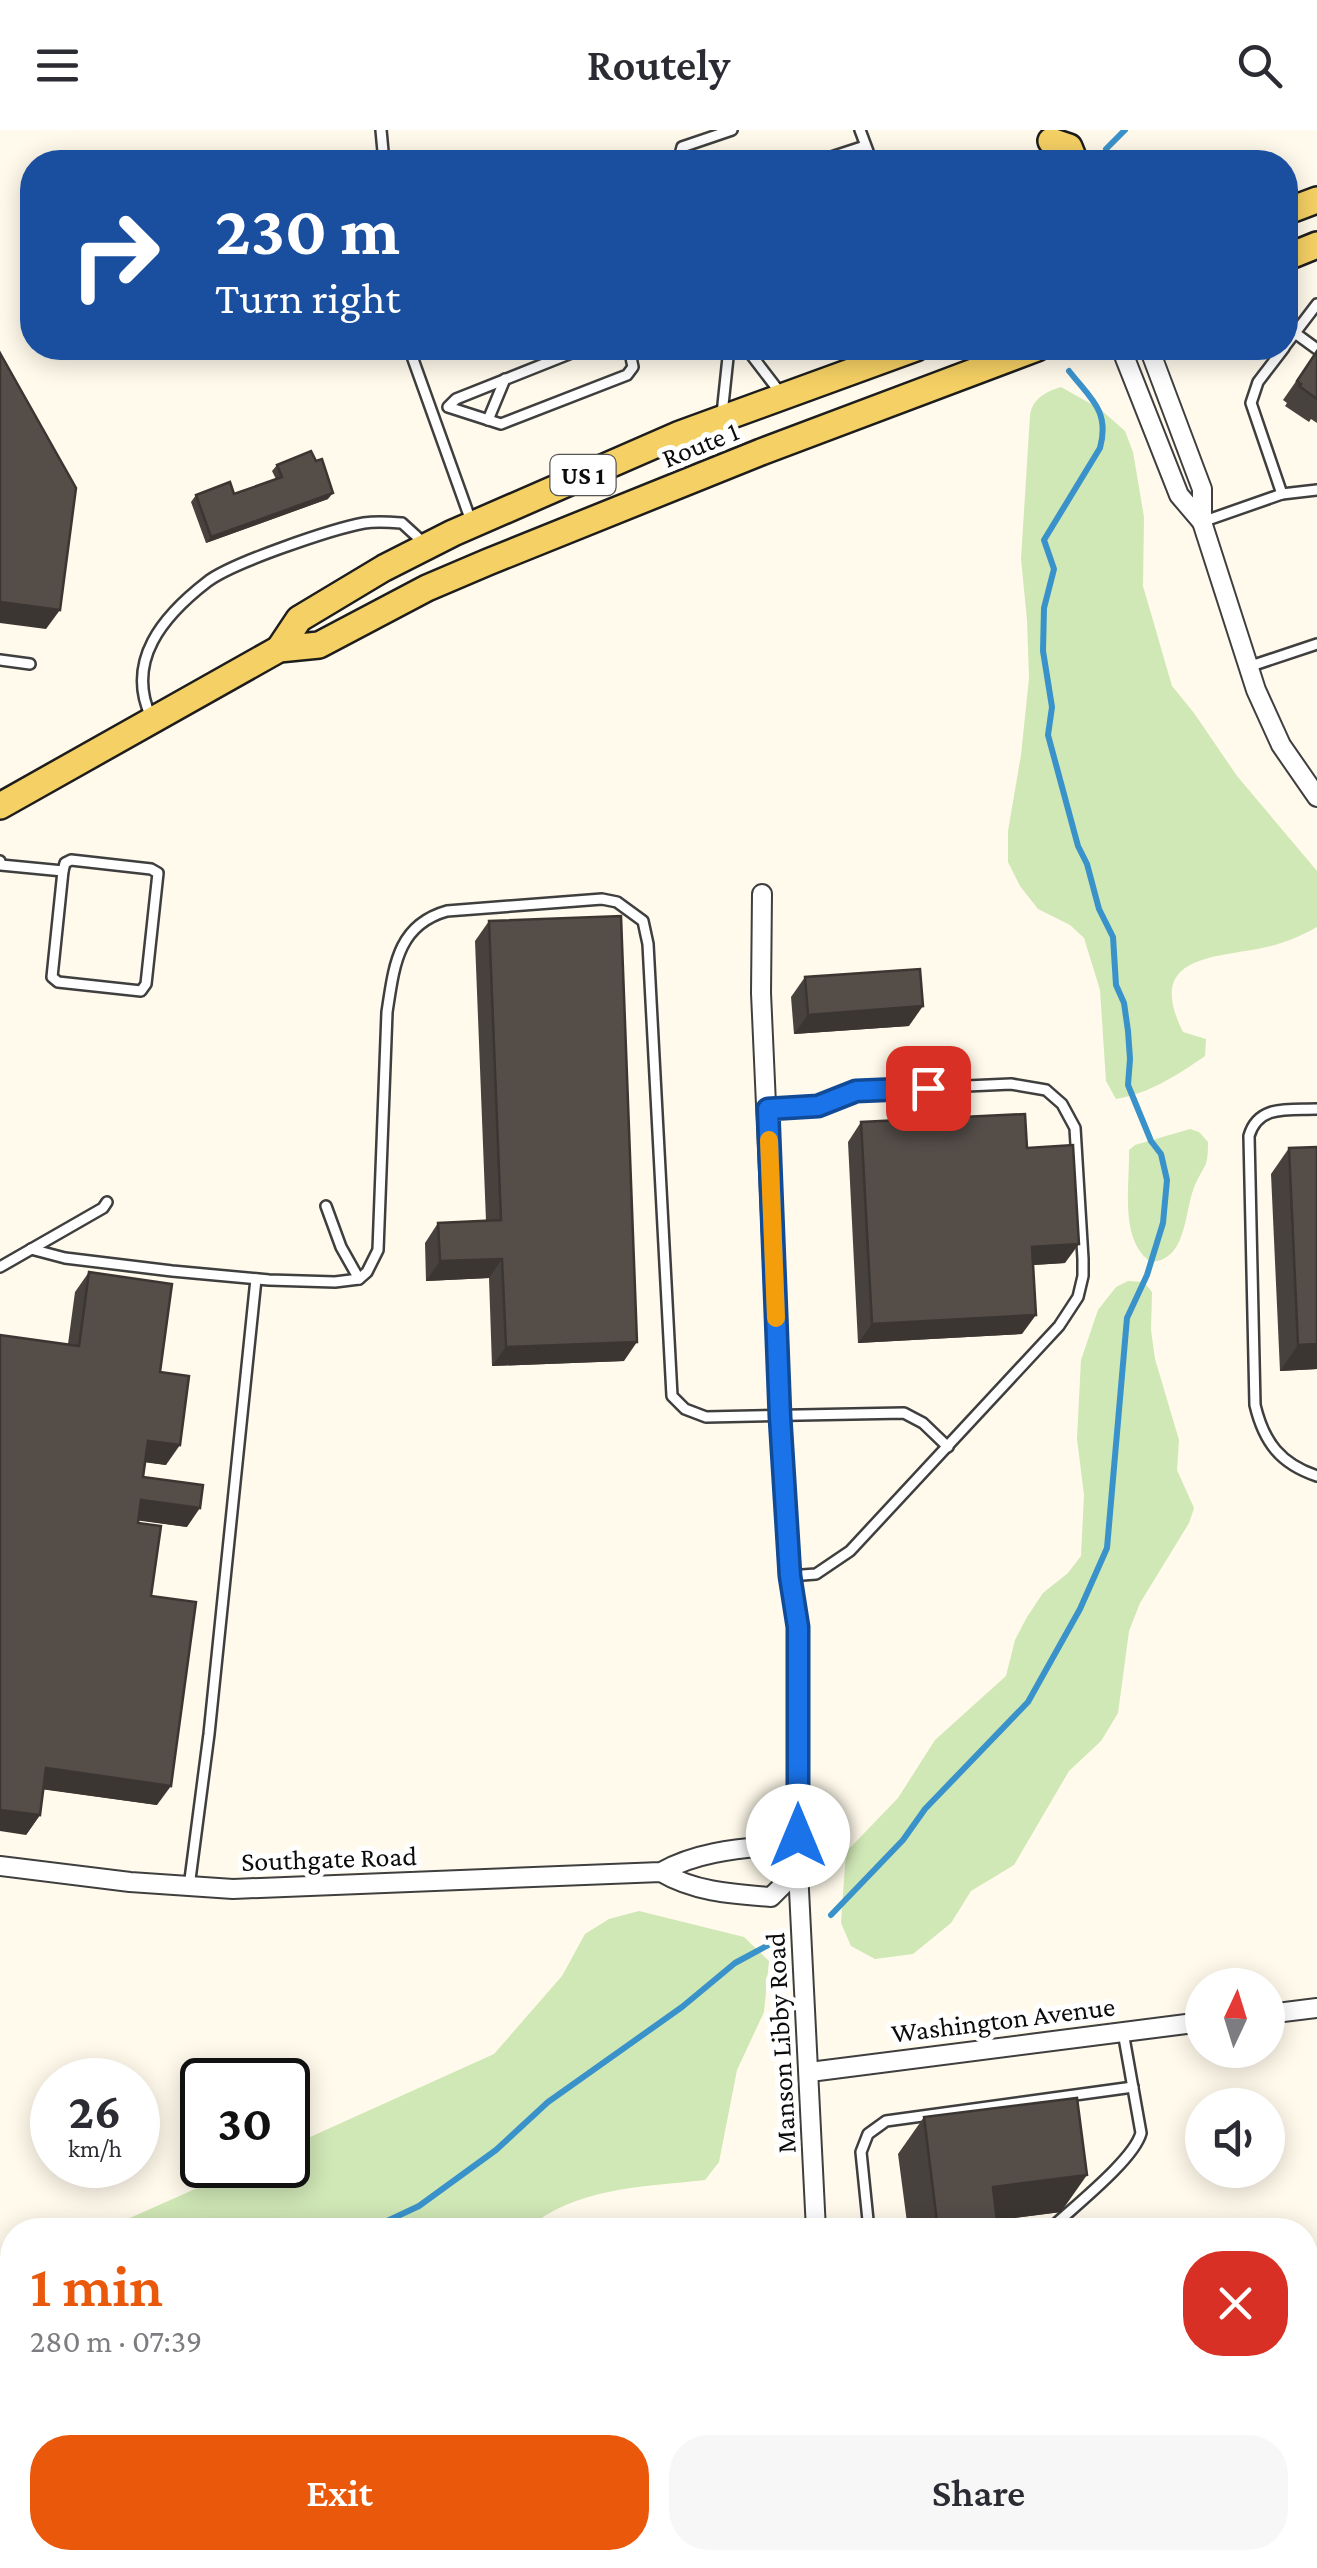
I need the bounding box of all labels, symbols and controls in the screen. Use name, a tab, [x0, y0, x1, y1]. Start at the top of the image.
icon: menu	[30, 38, 85, 93]
icon: search	[1232, 38, 1287, 93]
text: Routely	[587, 40, 730, 90]
icon: right	[50, 190, 180, 320]
text: 230 m	[215, 191, 400, 269]
text: Turn right	[215, 273, 400, 323]
street label: Route 1	[657, 415, 743, 474]
road number: US 1	[550, 455, 616, 495]
pin	[886, 1046, 971, 1131]
icon: arrive	[901, 1061, 956, 1116]
position arrow	[746, 1784, 850, 1888]
street label: Southgate Road	[241, 1840, 418, 1877]
street label: Manson Libby Road	[759, 1931, 802, 2154]
north arrow	[1185, 1968, 1285, 2068]
map controls	[1185, 1968, 1285, 2188]
street label: Washington Avenue	[889, 1990, 1117, 2049]
speed limit sign: 30	[180, 2058, 310, 2188]
text: 26	[69, 2083, 121, 2139]
button: sound	[1185, 2088, 1285, 2188]
text: km/h	[68, 2135, 122, 2162]
button: close	[1183, 2251, 1288, 2356]
text: 1 min	[30, 2252, 163, 2319]
text: 280 m · 07:39	[30, 2323, 202, 2359]
button: Exit	[30, 2435, 649, 2550]
button: Share	[669, 2435, 1288, 2550]

